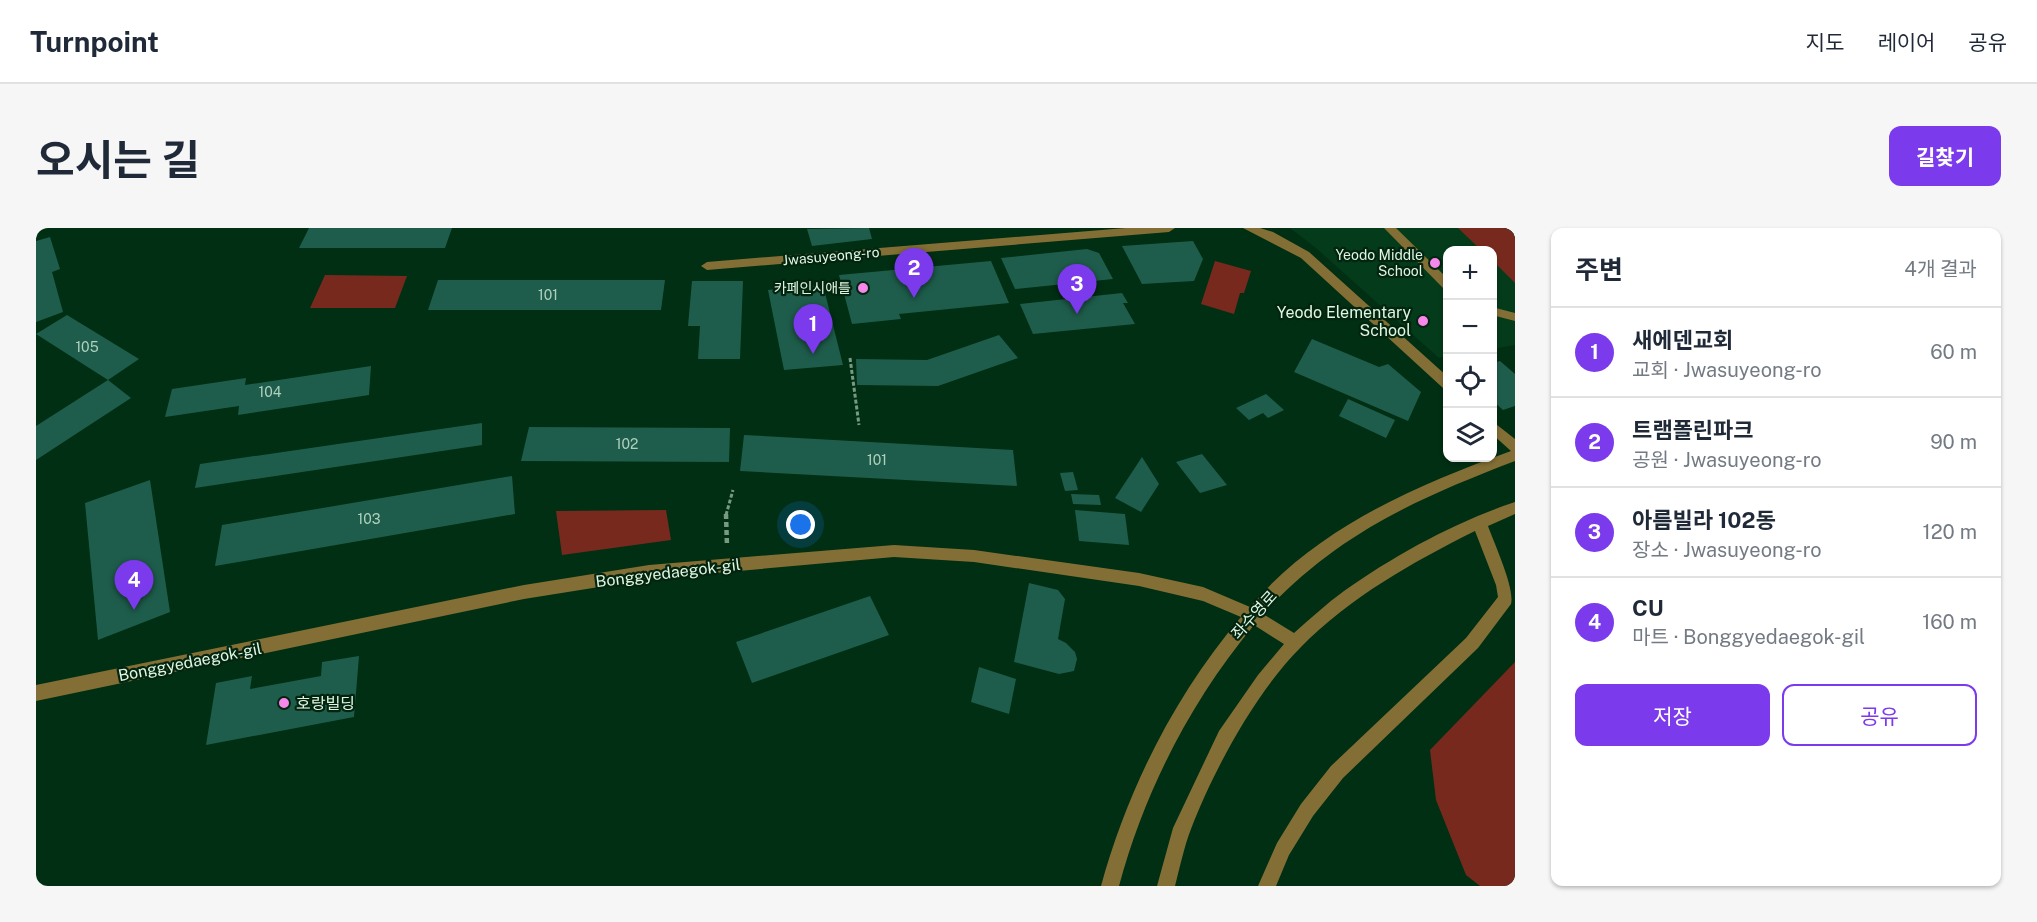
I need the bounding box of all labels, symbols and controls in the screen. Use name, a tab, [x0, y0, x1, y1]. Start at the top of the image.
text: Turnpoint	[30, 25, 159, 58]
text: 지도	[1806, 30, 1844, 55]
text: 레이어	[1877, 30, 1935, 55]
text: 공유	[1968, 30, 2007, 55]
button: 길찾기	[1889, 126, 2001, 186]
text: 오시는 길	[36, 135, 200, 184]
street label: Jwasuyeong-ro	[782, 244, 880, 268]
map controls	[1443, 246, 1497, 462]
button: +	[1443, 246, 1497, 300]
place label: Yeodo Middle School	[1335, 247, 1423, 279]
pin: 2	[894, 248, 934, 298]
text: 주변	[1575, 254, 1623, 285]
marker: Yeodo Middle School	[1428, 256, 1442, 270]
text: 4개 결과	[1904, 257, 1977, 281]
pin: 3	[1058, 264, 1096, 314]
place label: 카페인시애틀	[774, 280, 851, 296]
marker: 카페인시애틀	[856, 281, 870, 295]
house number: 101	[538, 287, 558, 303]
button: −	[1443, 300, 1497, 354]
place label: Yeodo Elementary School	[1277, 303, 1411, 340]
pin: 1	[794, 304, 832, 354]
marker: Yeodo Elementary School	[1416, 314, 1430, 328]
text: 새에덴교회	[1632, 327, 1733, 353]
house number: 105	[75, 339, 99, 355]
text: 1	[1590, 340, 1599, 364]
text: 60 m	[1930, 340, 1977, 364]
button: locate	[1443, 354, 1497, 408]
text: 교회 · Jwasuyeong-ro	[1632, 358, 1822, 382]
house number: 104	[258, 384, 282, 400]
button: layers	[1443, 408, 1497, 462]
text: 트램폴린파크	[1632, 417, 1753, 443]
text: 2	[1588, 430, 1601, 454]
text: 90 m	[1930, 430, 1977, 454]
house number: 102	[616, 436, 638, 452]
text: 공원 · Jwasuyeong-ro	[1632, 448, 1822, 472]
house number: 101	[867, 452, 887, 468]
text: 아름빌라 102동	[1632, 507, 1776, 533]
your location	[786, 510, 815, 539]
house number: 103	[358, 511, 381, 527]
text: 3	[1588, 520, 1601, 544]
text: 120 m	[1923, 520, 1977, 544]
text: 장소 · Jwasuyeong-ro	[1632, 538, 1822, 562]
street label: Bonggyedaegok-gil	[595, 555, 742, 591]
pin: 4	[114, 560, 154, 610]
street label: 좌수영로	[1227, 587, 1281, 643]
text: CU	[1632, 595, 1664, 621]
text: 4	[1588, 610, 1601, 634]
text: 160 m	[1922, 610, 1977, 634]
text: 마트 · Bonggyedaegok-gil	[1632, 625, 1865, 649]
street label: Bonggyedaegok-gil	[117, 639, 263, 685]
button: 저장	[1575, 684, 1770, 746]
button: 공유	[1782, 684, 1977, 746]
place label: 호랑빌딩	[296, 694, 355, 713]
marker: 호랑빌딩	[277, 696, 291, 710]

